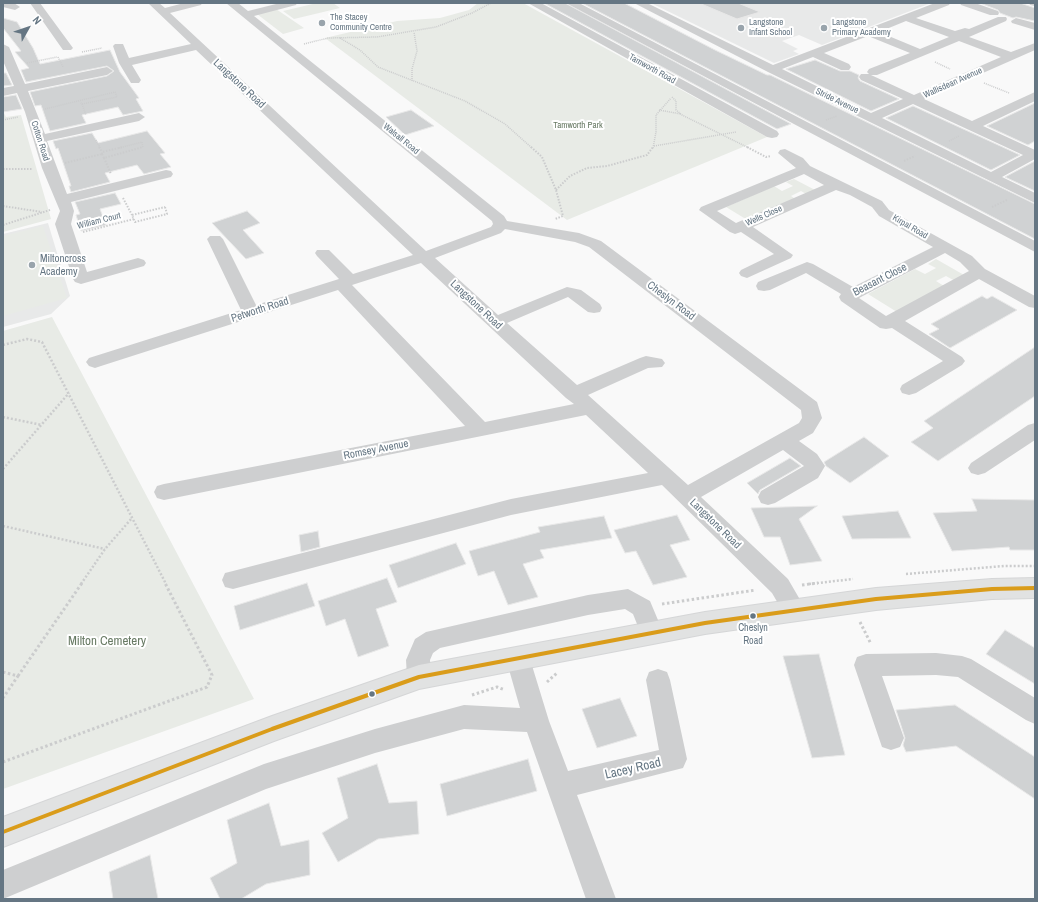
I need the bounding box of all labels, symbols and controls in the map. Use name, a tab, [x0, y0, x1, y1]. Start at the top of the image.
north arrow	[8, 8, 48, 48]
text: N	[30, 13, 45, 27]
place label: The Stacey Community Centre	[330, 13, 392, 34]
marker: The Stacey Community Centre	[317, 18, 327, 28]
place label: Langstone Infant School	[749, 18, 792, 39]
place label: Langstone Primary Academy	[832, 18, 891, 39]
marker: Langstone Infant School	[736, 23, 746, 33]
marker: Langstone Primary Academy	[819, 23, 829, 33]
street label: Tamworth Road	[627, 52, 677, 86]
street label: Langstone Road	[210, 57, 268, 111]
street label: Wallisdean Avenue	[922, 65, 984, 101]
street label: Stride Avenue	[814, 86, 860, 116]
street label: Cotton Road	[28, 120, 52, 162]
street label: Walsall Road	[381, 121, 421, 157]
park label: Tamworth Park	[553, 121, 603, 131]
street label: Wells Close	[744, 203, 784, 229]
street label: William Court	[76, 210, 122, 232]
street label: Kirpal Road	[890, 213, 930, 241]
place label: Miltoncross Academy	[40, 252, 86, 278]
marker: Miltoncross Academy	[27, 260, 37, 270]
street label: Beasant Close	[851, 261, 909, 299]
street label: Langstone Road	[447, 278, 505, 332]
street label: Cheslyn Road	[644, 279, 698, 323]
street label: Petworth Road	[230, 295, 290, 325]
street label: Romsey Avenue	[342, 437, 410, 463]
street label: Langstone Road	[687, 496, 743, 552]
marker: Cheslyn Road	[748, 611, 758, 621]
place label: Cheslyn Road	[738, 622, 768, 646]
park label: Milton Cemetery	[68, 634, 146, 650]
unlabelled marker	[367, 689, 377, 699]
street label: Lacey Road	[604, 755, 662, 783]

